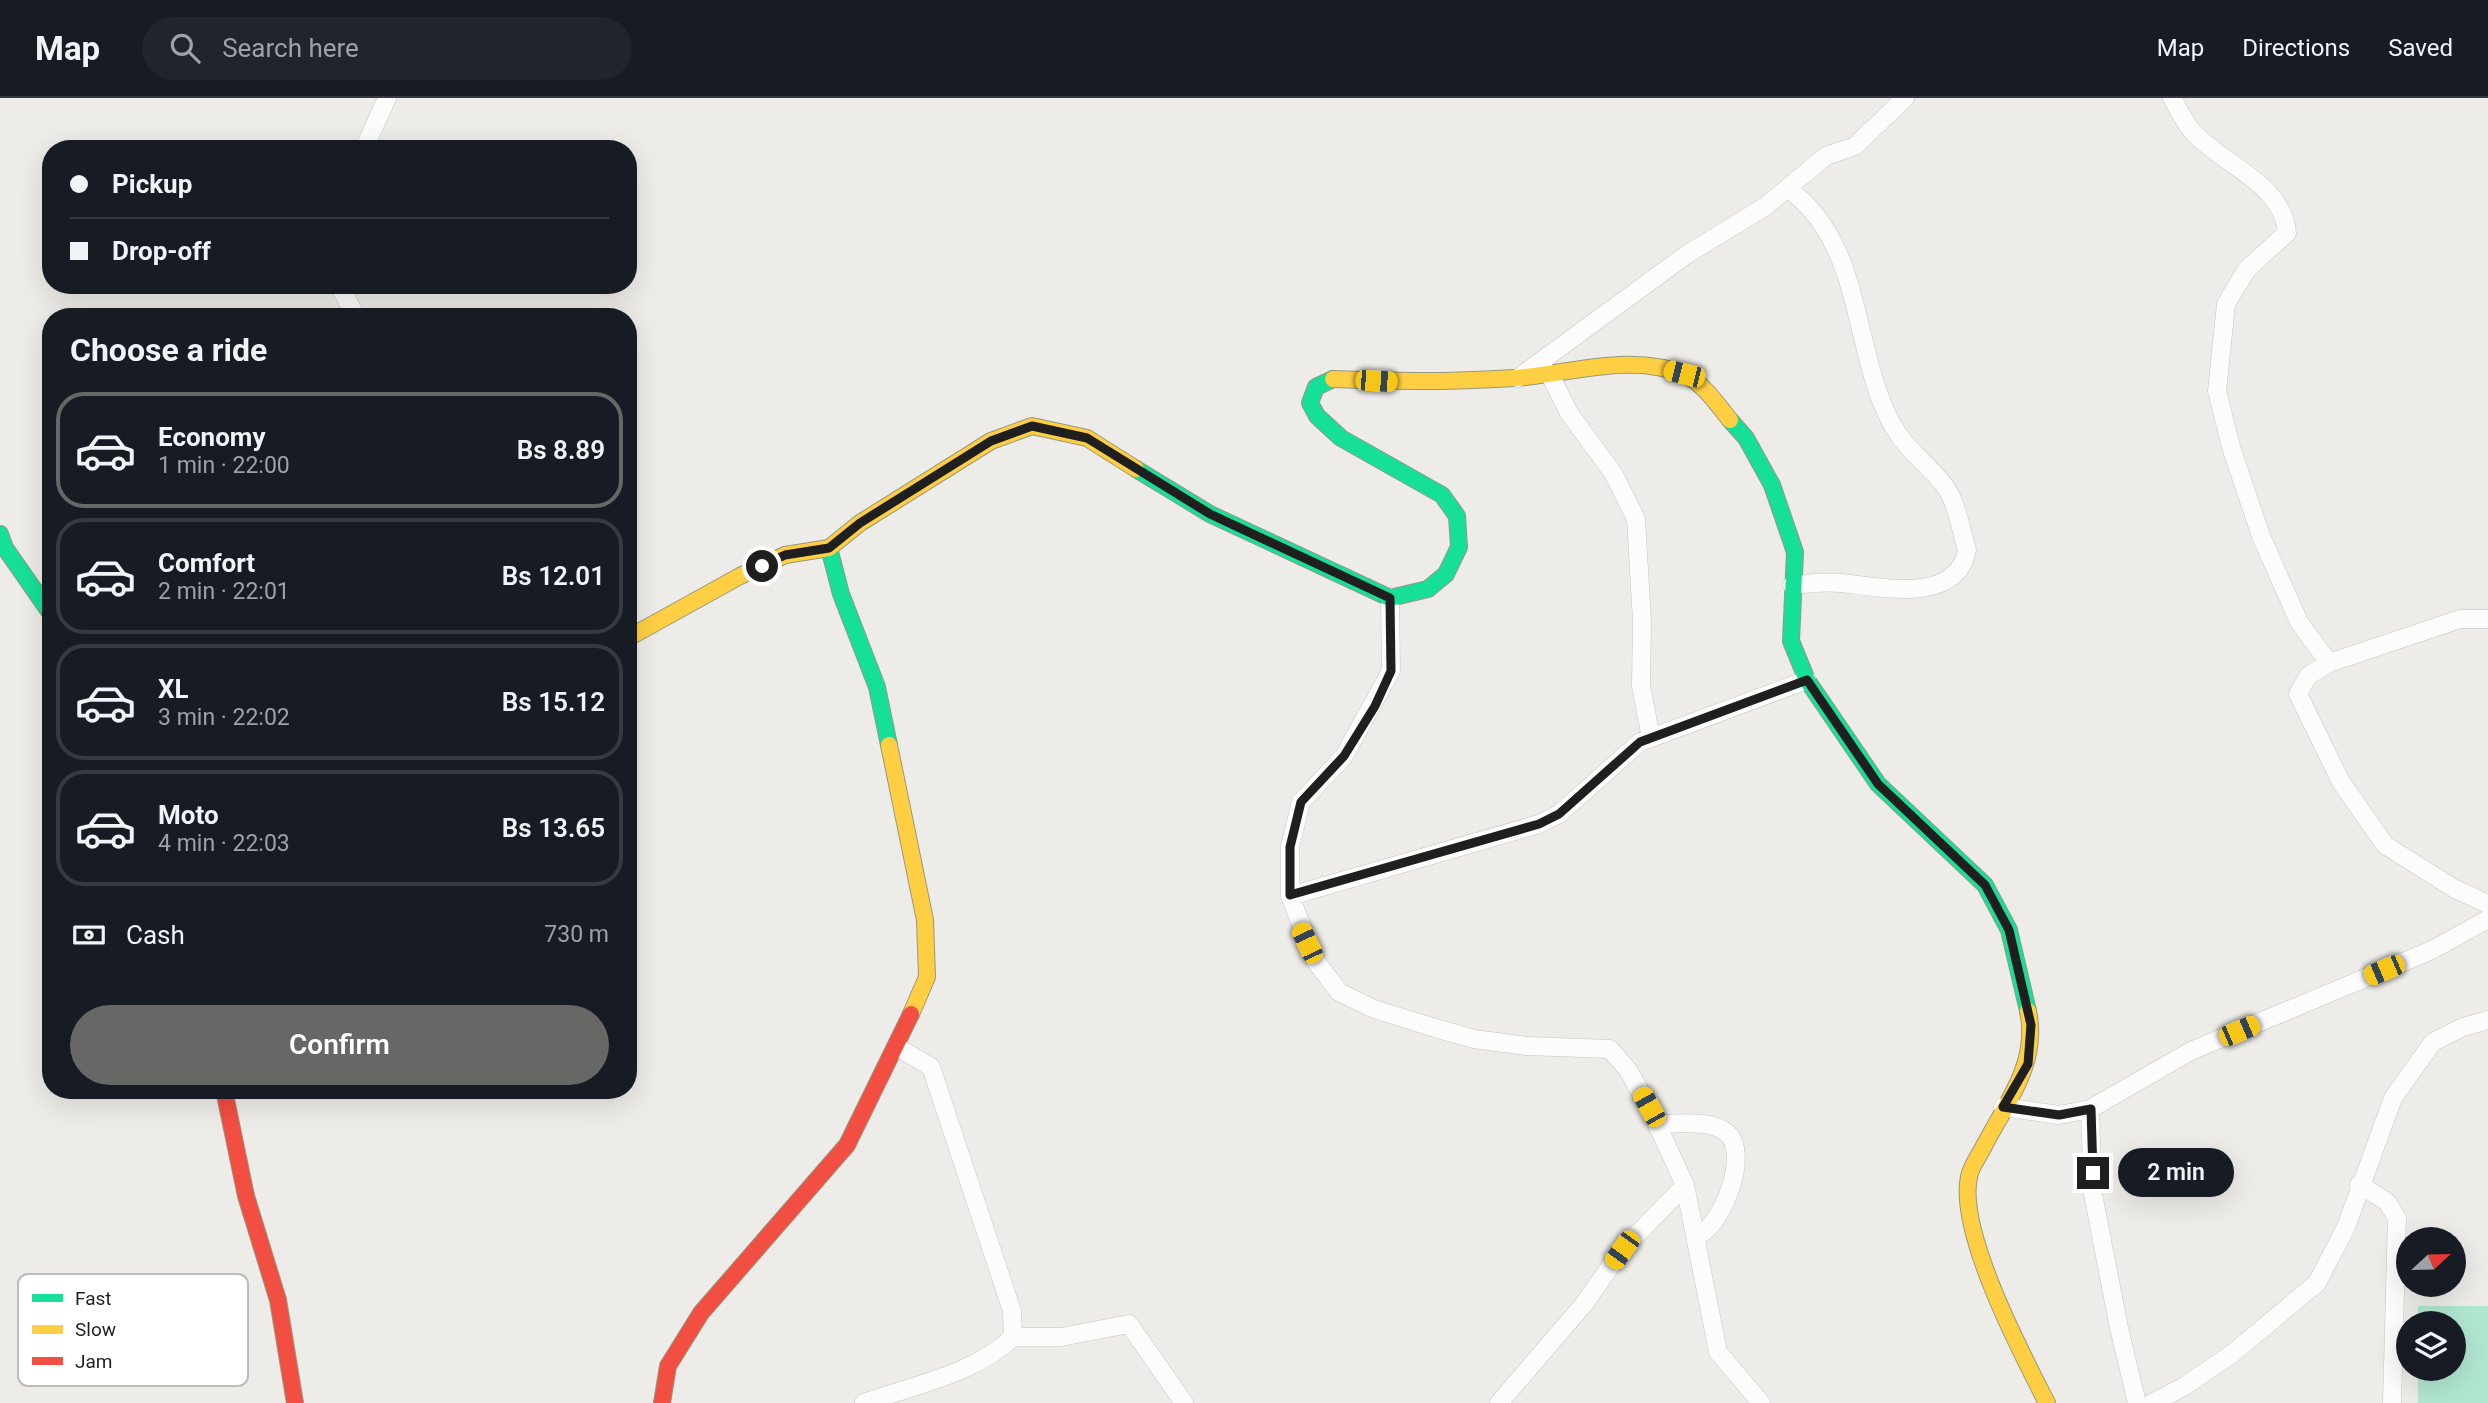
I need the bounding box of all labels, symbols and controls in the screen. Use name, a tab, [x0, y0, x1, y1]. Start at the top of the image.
search box	[142, 17, 632, 80]
text: Map	[35, 29, 100, 68]
icon: search	[166, 29, 204, 67]
text: Search here	[222, 33, 359, 63]
text: Map	[2157, 34, 2204, 62]
text: Directions	[2242, 34, 2350, 62]
text: Saved	[2388, 34, 2453, 62]
text: Pickup	[112, 169, 192, 199]
text: Drop-off	[112, 236, 211, 266]
text: Choose a ride	[70, 331, 267, 369]
car	[1662, 359, 1707, 389]
car	[1355, 369, 1398, 393]
icon: car	[74, 419, 137, 482]
text: Economy	[158, 422, 265, 452]
text: Bs 8.89	[517, 435, 605, 465]
text: 1 min · 22:00	[158, 452, 290, 479]
icon: car	[74, 545, 137, 608]
text: Comfort	[158, 548, 255, 578]
route start	[746, 550, 778, 582]
text: Bs 12.01	[502, 561, 605, 591]
text: 2 min · 22:01	[158, 578, 290, 605]
icon: car	[74, 671, 137, 734]
text: XL	[158, 674, 189, 704]
text: Bs 15.12	[502, 687, 605, 717]
text: 3 min · 22:02	[158, 704, 290, 731]
icon: car	[74, 797, 137, 860]
text: Moto	[158, 800, 219, 830]
text: Bs 13.65	[502, 813, 605, 843]
text: 4 min · 22:03	[158, 830, 290, 857]
icon: cash	[70, 916, 108, 954]
text: Cash	[126, 920, 185, 950]
car	[1289, 920, 1326, 966]
text: 730 m	[544, 921, 609, 948]
car	[2361, 952, 2408, 988]
button: Confirm	[70, 1005, 609, 1085]
car	[2216, 1013, 2263, 1049]
car	[1630, 1084, 1669, 1130]
callout: 2 min	[2118, 1148, 2233, 1198]
route end	[2077, 1157, 2109, 1189]
text: 2 min	[2147, 1159, 2205, 1186]
car	[1602, 1227, 1643, 1273]
north arrow	[2396, 1227, 2466, 1297]
map controls	[2396, 1227, 2466, 1381]
legend	[18, 1274, 248, 1386]
text: Fast	[75, 1287, 112, 1310]
button: layers	[2396, 1311, 2466, 1381]
text: Slow	[75, 1318, 116, 1341]
text: Jam	[75, 1350, 112, 1373]

